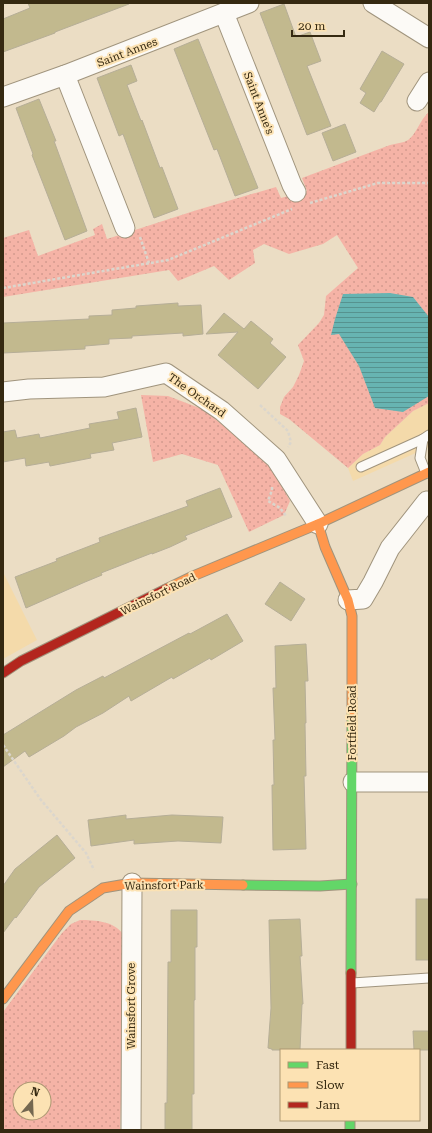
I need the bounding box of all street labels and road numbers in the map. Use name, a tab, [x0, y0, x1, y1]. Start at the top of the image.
street label: Saint Annes	[95, 35, 159, 70]
street label: Saint Anne's	[241, 70, 276, 136]
street label: The Orchard	[165, 371, 228, 420]
street label: Wainsfort Road	[119, 571, 198, 618]
street label: Fortfield Road	[346, 685, 359, 761]
street label: Wainsfort Park	[124, 878, 204, 893]
street label: Wainsfort Grove	[125, 963, 138, 1049]

